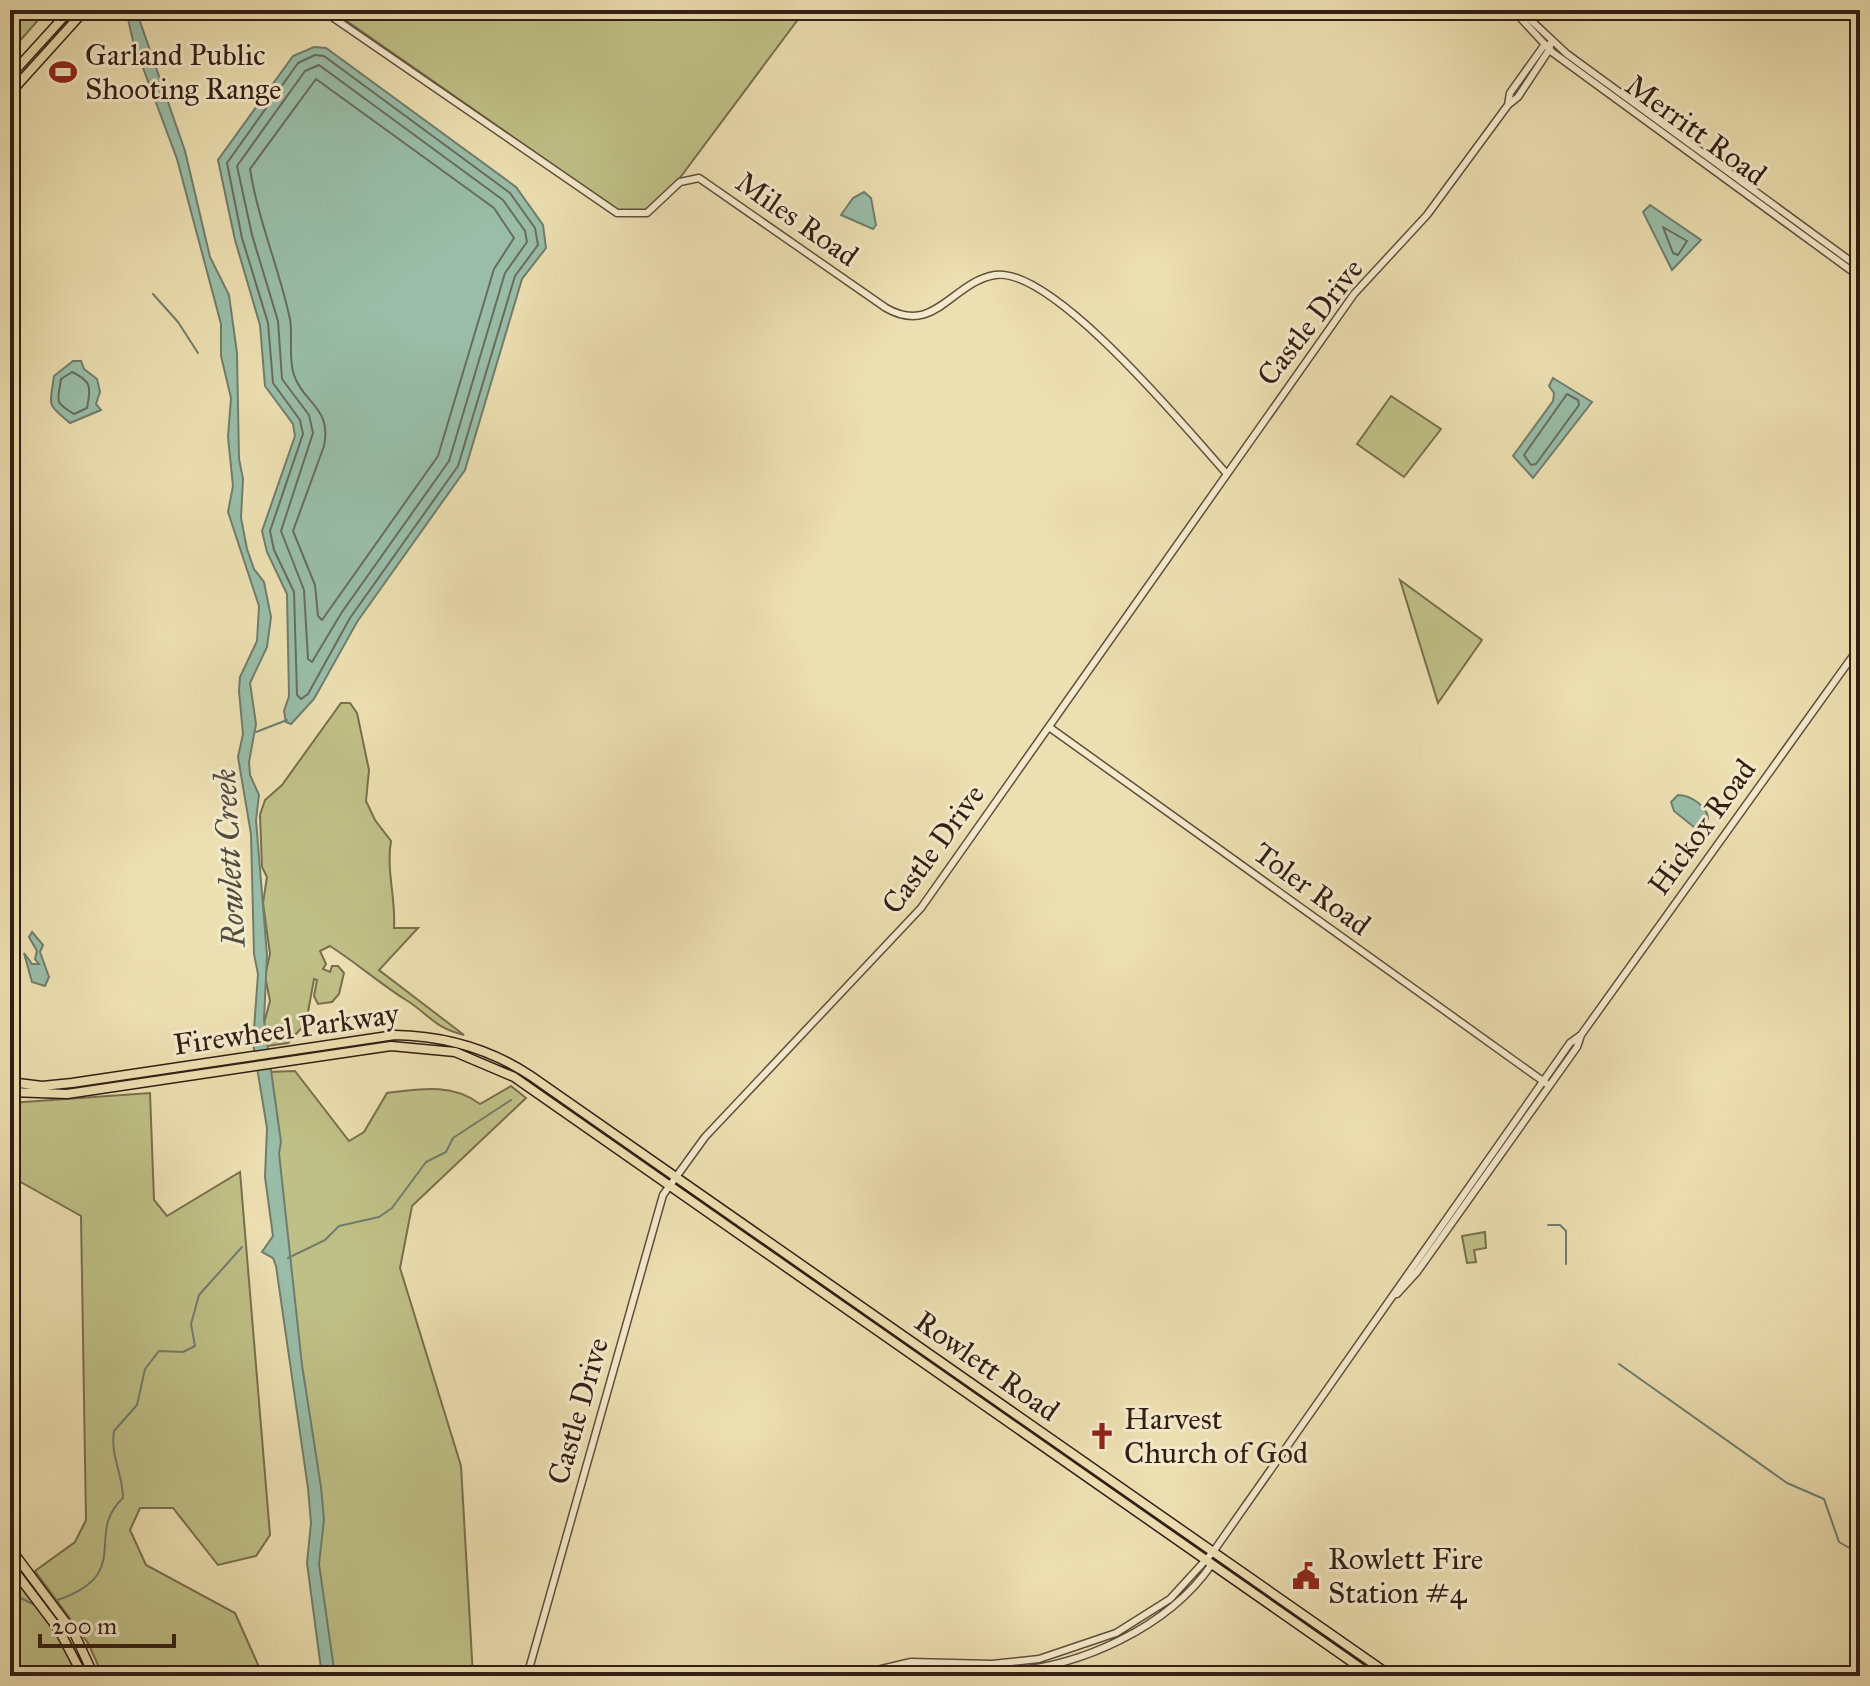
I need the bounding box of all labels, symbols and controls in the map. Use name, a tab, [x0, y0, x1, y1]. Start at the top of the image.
place label: Garland Public Shooting Range	[85, 37, 282, 107]
sports icon: Garland Public Shooting Range	[48, 57, 78, 87]
street label: Merritt Road	[1619, 67, 1773, 193]
street label: Miles Road	[729, 164, 865, 274]
street label: Castle Drive	[1249, 251, 1371, 393]
street label: Hickox Road	[1641, 752, 1763, 902]
water label: Rowlett Creek	[205, 768, 254, 949]
street label: Castle Drive	[874, 777, 992, 921]
street label: Toler Road	[1247, 835, 1377, 943]
street label: Firewheel Parkway	[171, 995, 402, 1063]
street label: Rowlett Road	[908, 1303, 1066, 1429]
street label: Castle Drive	[540, 1333, 616, 1489]
place label: Harvest Church of God	[1124, 1401, 1308, 1471]
church icon: Harvest Church of God	[1087, 1421, 1117, 1451]
place label: Rowlett Fire Station #4	[1328, 1541, 1483, 1611]
public building icon: Rowlett Fire Station #4	[1291, 1561, 1321, 1591]
scale bar	[40, 1598, 174, 1648]
text: 200 m	[52, 1611, 117, 1641]

